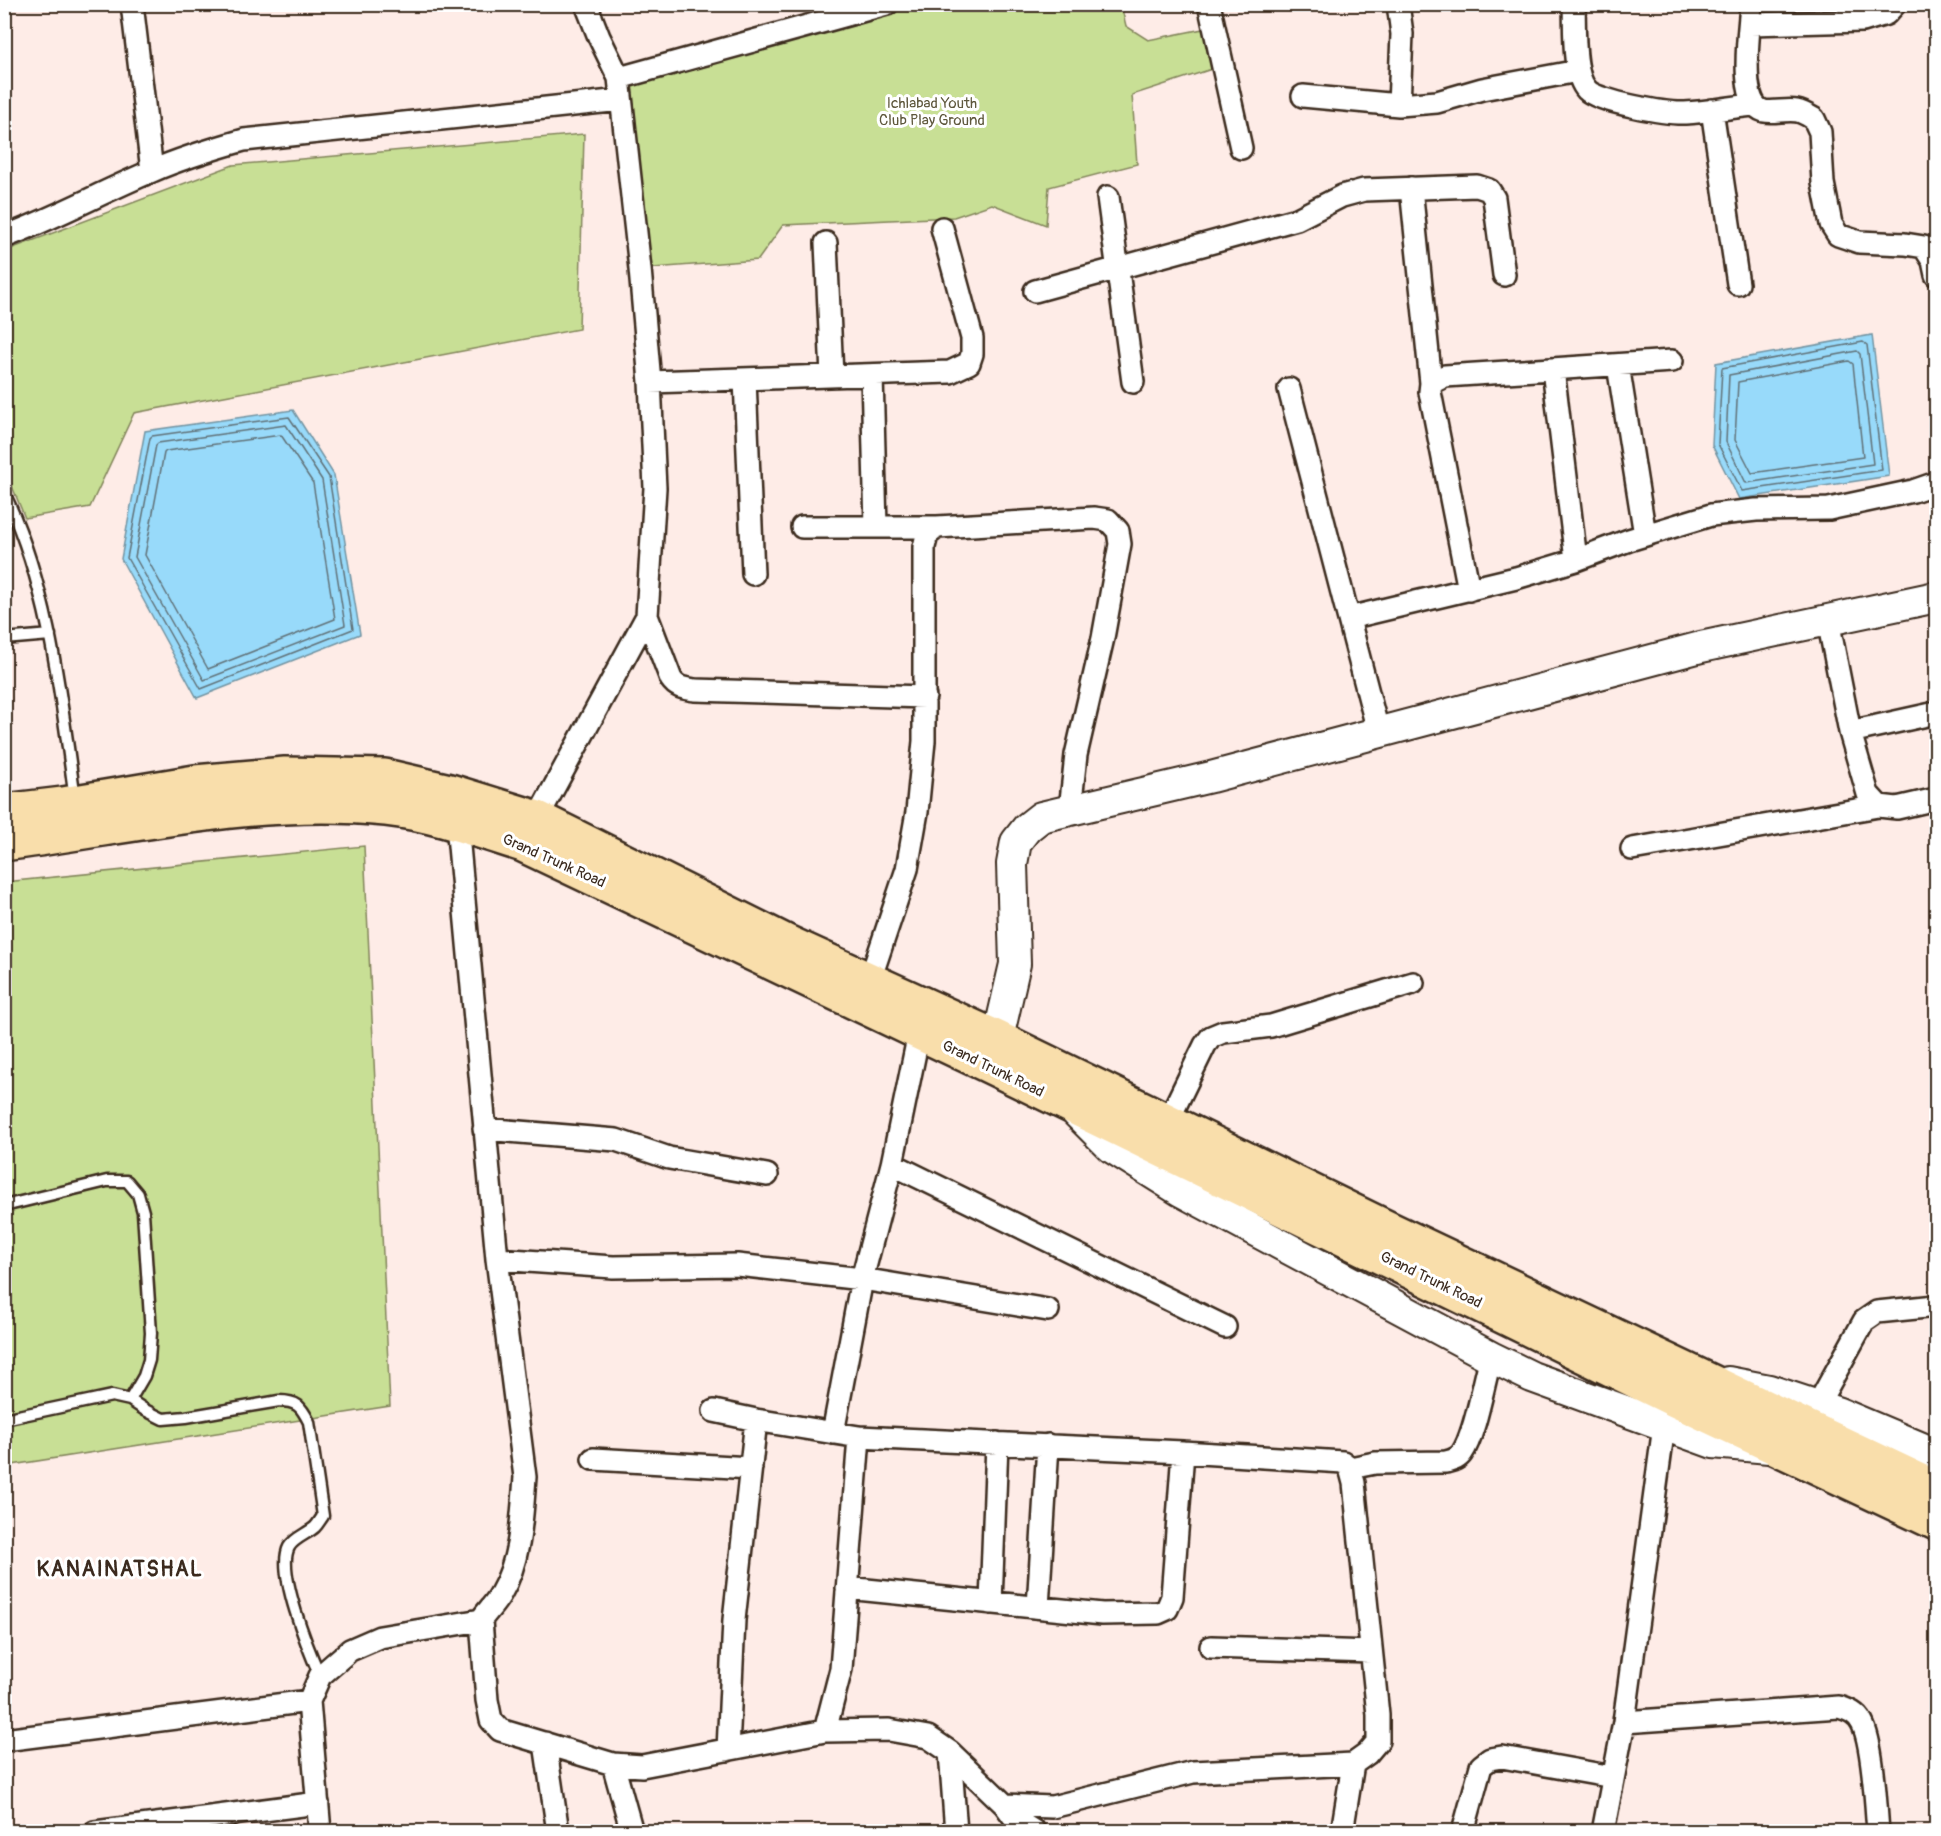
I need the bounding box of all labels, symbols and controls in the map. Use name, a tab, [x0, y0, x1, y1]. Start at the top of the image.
park label: Ichlabad Youth Club Play Ground	[879, 94, 985, 130]
street label: Grand Trunk Road	[500, 830, 608, 892]
street label: Grand Trunk Road	[939, 1036, 1047, 1102]
street label: Grand Trunk Road	[1377, 1247, 1485, 1313]
district label: KANAINATSHAL	[37, 1556, 203, 1583]

